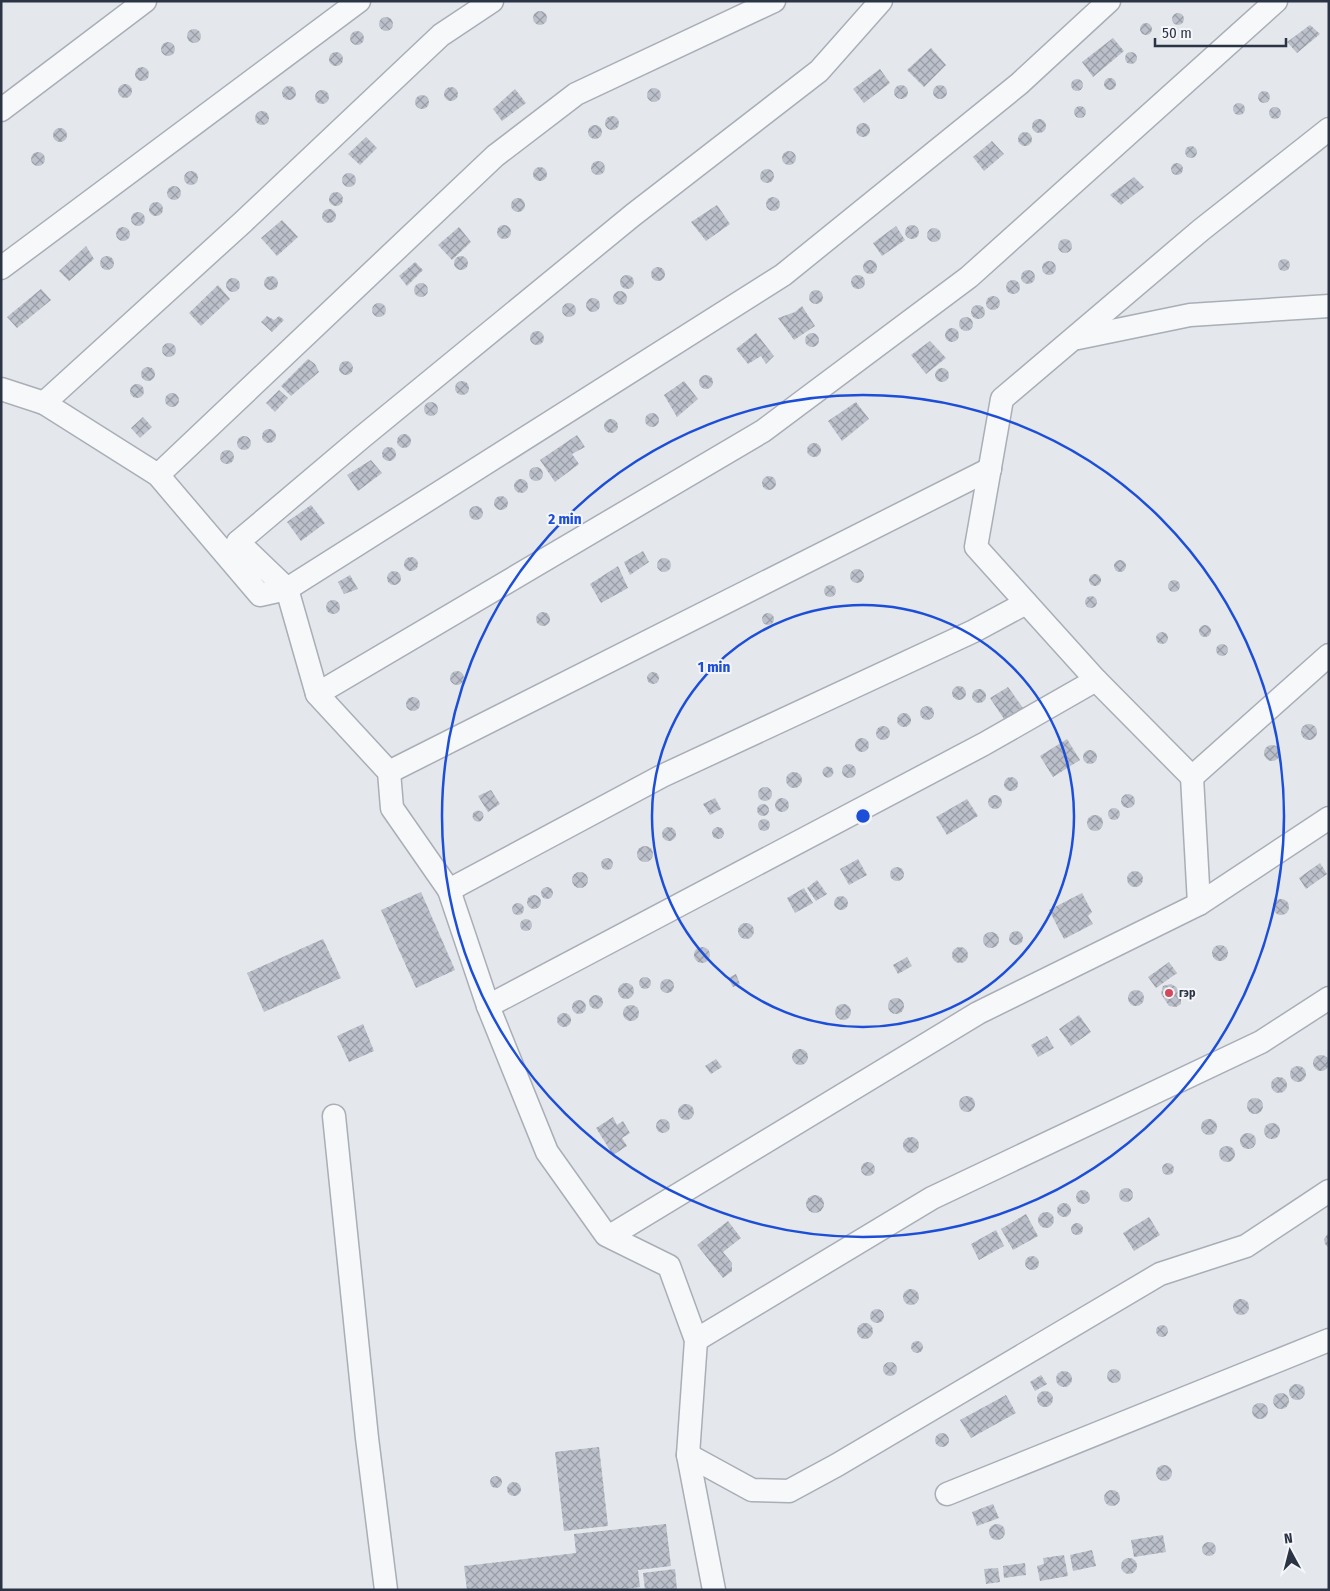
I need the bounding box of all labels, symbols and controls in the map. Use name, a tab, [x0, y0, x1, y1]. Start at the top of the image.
scale bar	[1155, 15, 1286, 47]
text: 50 m	[1162, 24, 1192, 42]
text: 2 min	[547, 510, 582, 528]
text: 1 min	[698, 658, 730, 676]
centre of rings	[854, 807, 872, 825]
place label: гэр	[1179, 986, 1196, 1000]
marker: гэр	[1163, 987, 1175, 999]
north arrow	[1265, 1526, 1315, 1576]
text: N	[1283, 1530, 1294, 1548]

